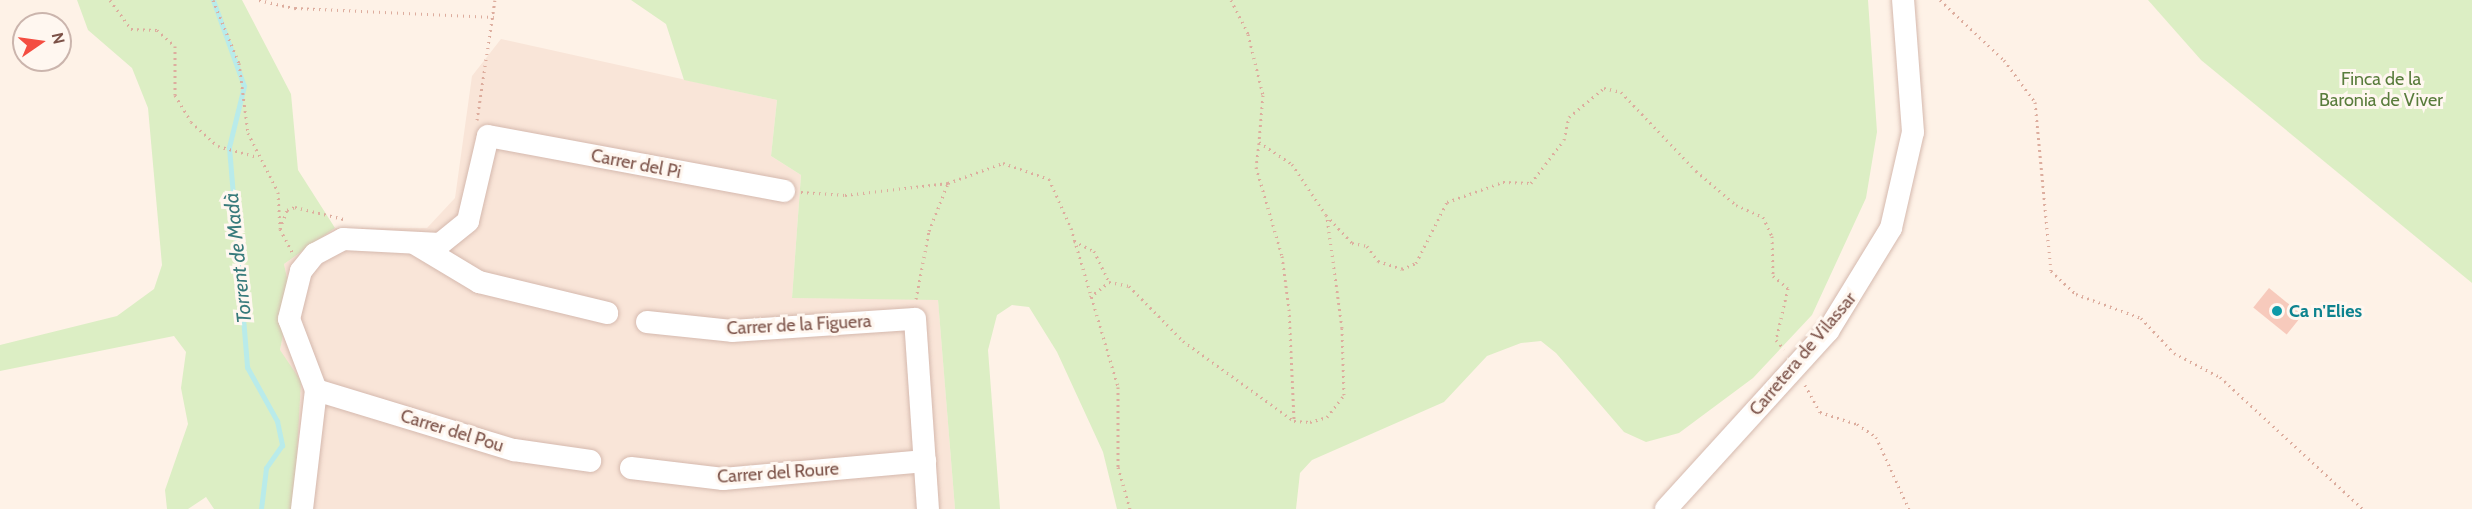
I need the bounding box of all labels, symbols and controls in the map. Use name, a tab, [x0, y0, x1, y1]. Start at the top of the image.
north arrow	[12, 12, 72, 72]
text: N	[48, 31, 69, 46]
park label: Finca de la Baronia de Viver	[2319, 69, 2443, 112]
street label: Carrer del Pi	[589, 145, 683, 183]
water label: Torrent de Madà	[219, 192, 257, 324]
street label: Carretera de Vilassar	[1745, 288, 1861, 420]
place label: Ca n'Elies	[2289, 300, 2362, 322]
marker: Ca n'Elies	[2270, 304, 2284, 318]
street label: Carrer de la Figuera	[726, 310, 872, 340]
street label: Carrer del Pou	[398, 405, 506, 457]
street label: Carrer del Roure	[716, 458, 840, 488]

